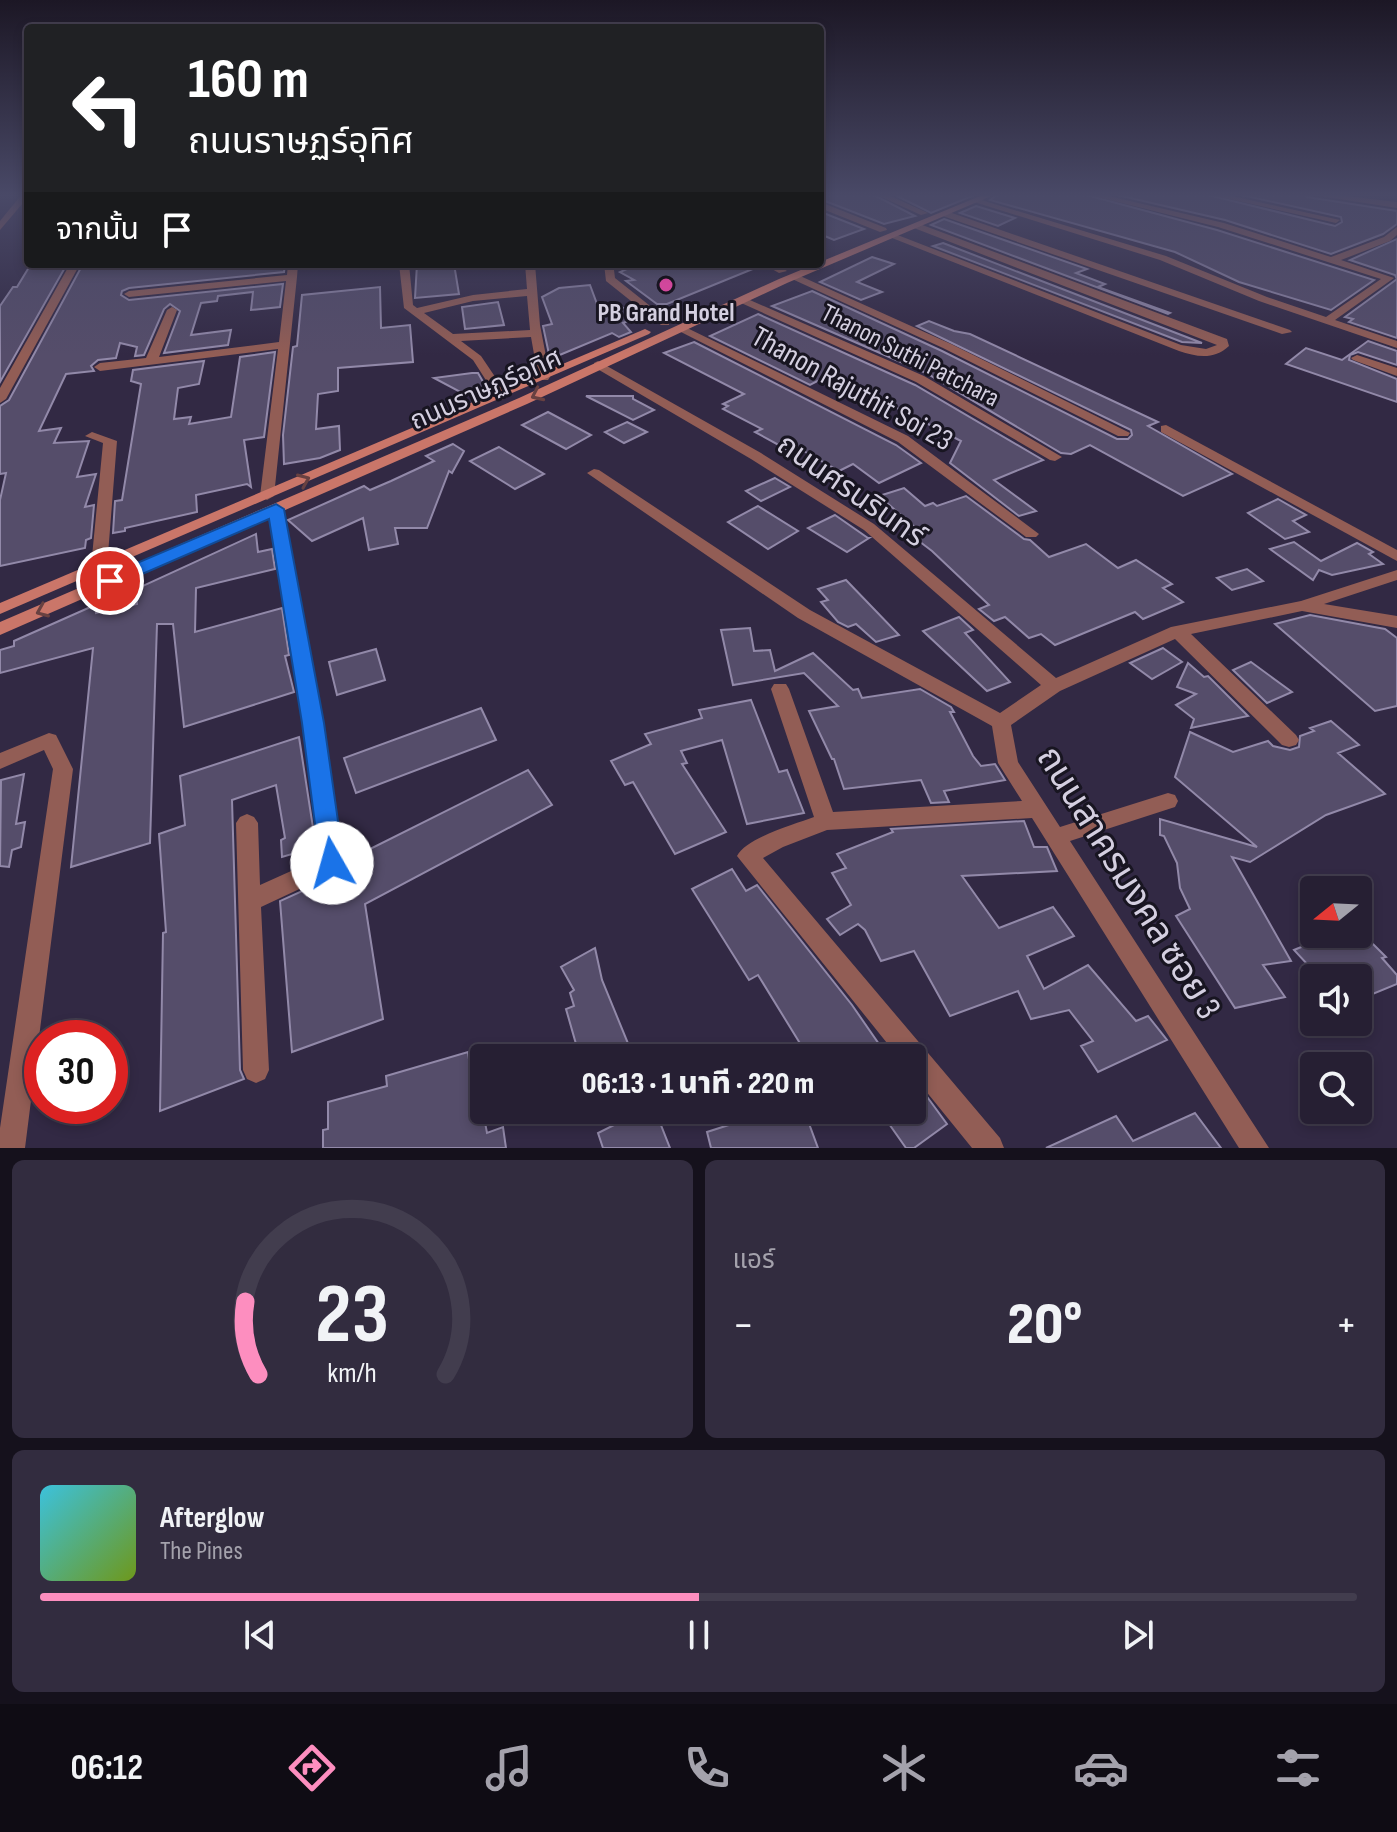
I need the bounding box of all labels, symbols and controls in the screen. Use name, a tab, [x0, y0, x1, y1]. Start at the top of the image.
text: 160 m	[188, 47, 309, 114]
icon: left	[56, 56, 160, 160]
text: ถนนราษฏร์อุทิศ	[188, 121, 414, 164]
icon: arrive	[155, 208, 199, 252]
text: จากนั้น	[56, 212, 139, 248]
marker: PB Grand Hotel	[657, 276, 675, 294]
place label: PB Grand Hotel	[597, 298, 735, 329]
street label: Thanon Suthi Patchara	[816, 298, 1004, 414]
street label: Thanon Rajuthit Soi 23	[745, 319, 959, 459]
street label: ถนนราษฏร์อุทิศ	[405, 343, 567, 437]
one-way arrow	[530, 385, 545, 401]
street label: ถนนศรนรินทร์	[770, 427, 933, 556]
one-way arrow	[296, 474, 310, 490]
pin	[76, 547, 144, 615]
icon: arrive	[88, 559, 132, 603]
one-way arrow	[36, 601, 50, 617]
street label: ถนนสาครมงคล ซอย 3	[1027, 739, 1229, 1027]
position arrow	[290, 821, 374, 905]
north arrow	[1300, 876, 1372, 948]
map controls	[1300, 876, 1372, 1124]
button: sound	[1300, 964, 1372, 1036]
speed limit sign: 30	[24, 1020, 128, 1124]
button: search	[1300, 1052, 1372, 1124]
text: 06:13 · 1 นาที · 220 m	[582, 1066, 814, 1102]
text: แอร์	[733, 1245, 775, 1276]
text: 23	[315, 1266, 389, 1366]
text: 20°	[1007, 1289, 1083, 1361]
text: −	[733, 1299, 754, 1352]
text: +	[1335, 1299, 1357, 1352]
text: km/h	[328, 1356, 377, 1391]
text: Afterglow	[160, 1500, 265, 1536]
text: The Pines	[160, 1536, 243, 1567]
icon: previous	[238, 1613, 282, 1657]
icon: pause	[677, 1613, 721, 1657]
icon: next	[1116, 1613, 1160, 1657]
icon: directions	[284, 1740, 340, 1796]
icon: music	[481, 1740, 537, 1796]
icon: phone	[679, 1740, 735, 1796]
icon: climate	[876, 1740, 932, 1796]
icon: car	[1073, 1740, 1129, 1796]
icon: filters	[1270, 1740, 1326, 1796]
text: 06:12	[71, 1747, 143, 1790]

